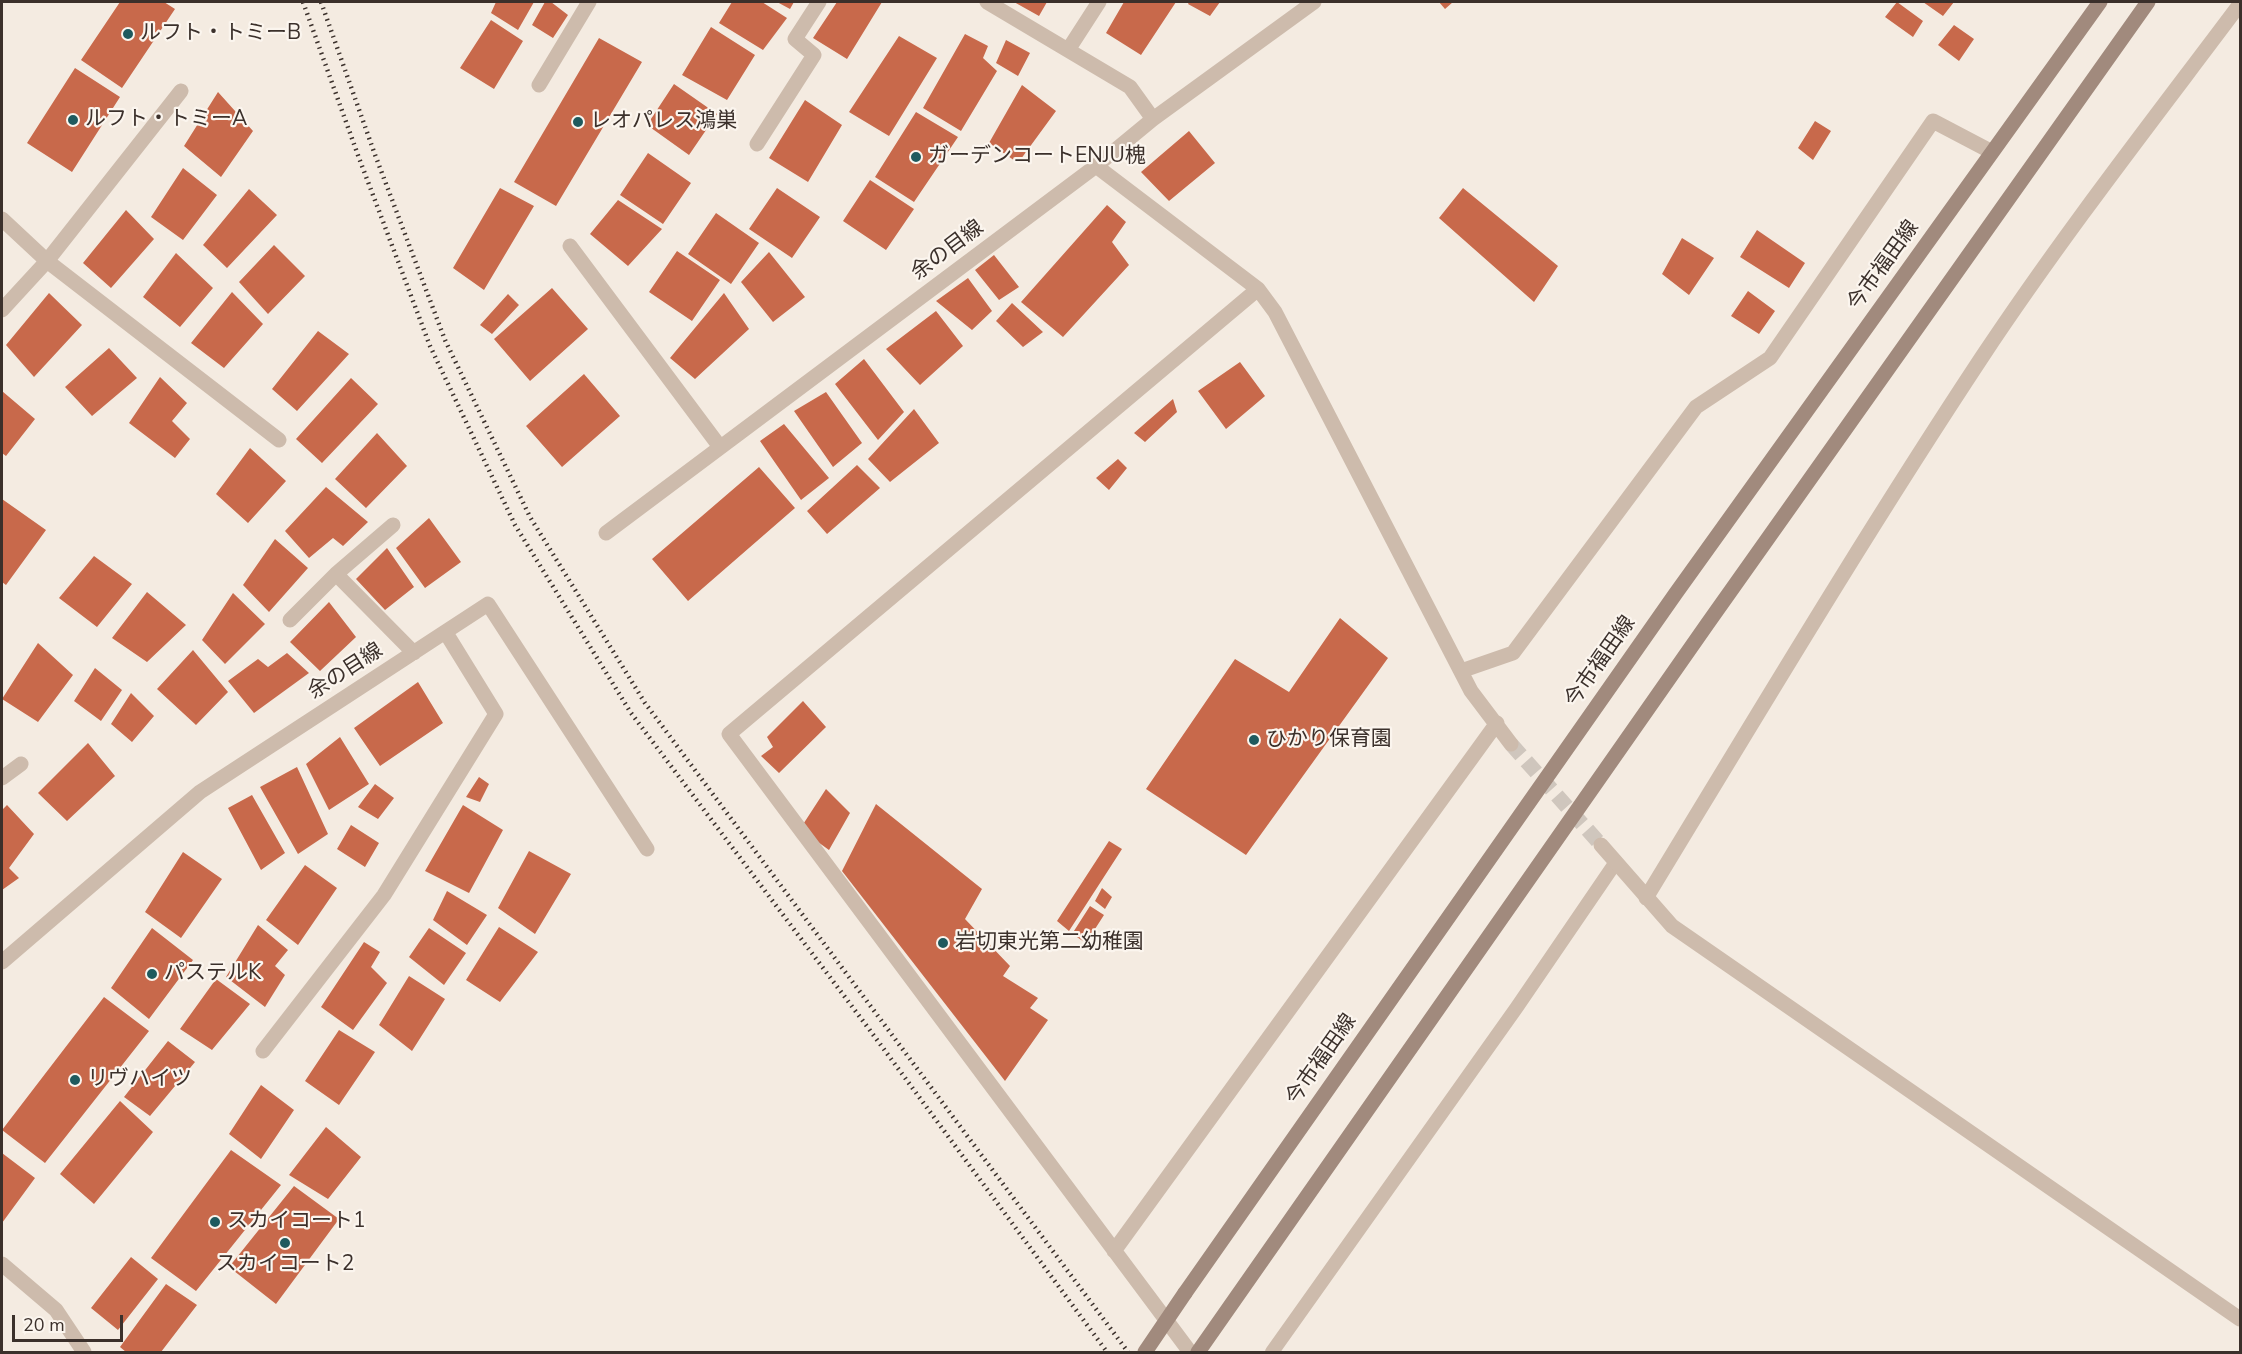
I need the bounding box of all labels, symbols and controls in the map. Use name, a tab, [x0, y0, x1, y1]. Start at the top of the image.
place label: ルフト・トミーB	[140, 21, 301, 47]
marker: ルフト・トミーB	[121, 27, 135, 41]
place label: ルフト・トミーA	[85, 107, 247, 133]
place label: レオパレス鴻巣	[590, 109, 737, 135]
marker: ルフト・トミーA	[66, 113, 80, 127]
marker: レオパレス鴻巣	[571, 115, 585, 129]
place label: ガーデンコートENJU槐	[928, 144, 1146, 170]
marker: ガーデンコートENJU槐	[909, 150, 923, 164]
street label: 余の目線	[907, 216, 989, 286]
street label: 今市福田線	[1843, 216, 1925, 316]
street label: 今市福田線	[1561, 612, 1641, 712]
street label: 余の目線	[304, 639, 388, 705]
place label: ひかり保育園	[1266, 727, 1392, 753]
marker: ひかり保育園	[1247, 733, 1261, 747]
place label: 岩切東光第二幼稚園	[955, 930, 1144, 956]
marker: 岩切東光第二幼稚園	[936, 936, 950, 950]
place label: パステルK	[164, 961, 261, 987]
marker: パステルK	[145, 967, 159, 981]
street label: 今市福田線	[1282, 1010, 1362, 1110]
place label: リヴハイツ	[87, 1067, 192, 1093]
marker: リヴハイツ	[68, 1073, 82, 1087]
place label: スカイコート1	[227, 1209, 366, 1235]
marker: スカイコート1	[208, 1215, 222, 1229]
marker: スカイコート2	[278, 1236, 292, 1250]
place label: スカイコート2	[216, 1252, 354, 1278]
scale bar	[15, 1303, 126, 1341]
text: 20 m	[23, 1313, 65, 1337]

